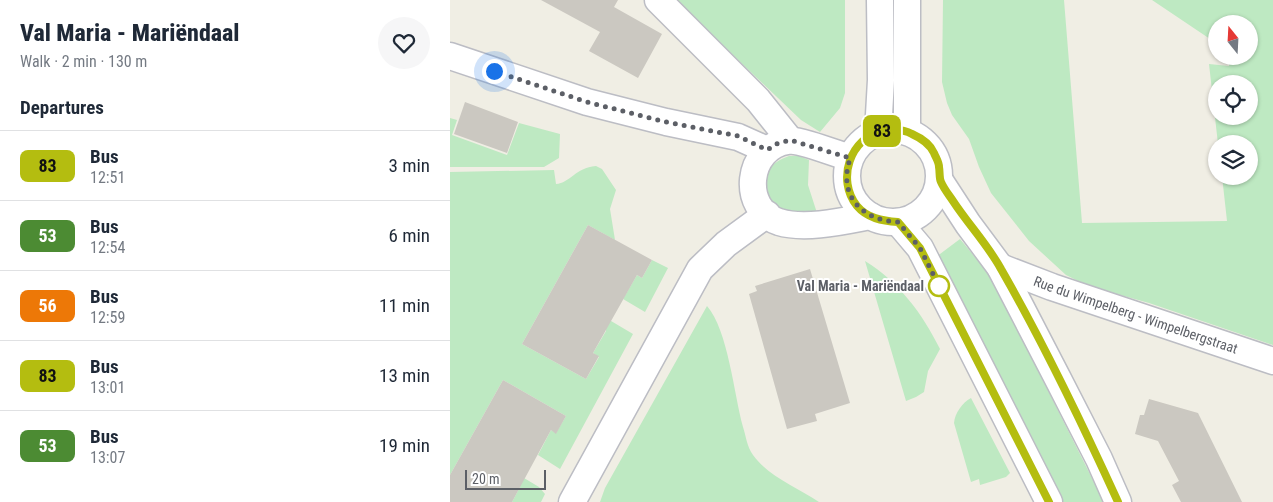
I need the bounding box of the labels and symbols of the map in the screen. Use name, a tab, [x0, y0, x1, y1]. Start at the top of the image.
north arrow	[1208, 15, 1258, 65]
your location	[482, 59, 507, 84]
line badge: 83	[860, 115, 904, 147]
street label: Rue du Wimpelberg - Wimpelbergstraat	[1032, 273, 1240, 357]
marker: Val Maria - Mariëndaal	[928, 275, 950, 297]
place label: Val Maria - Mariëndaal	[797, 278, 924, 294]
scale bar	[465, 467, 546, 490]

